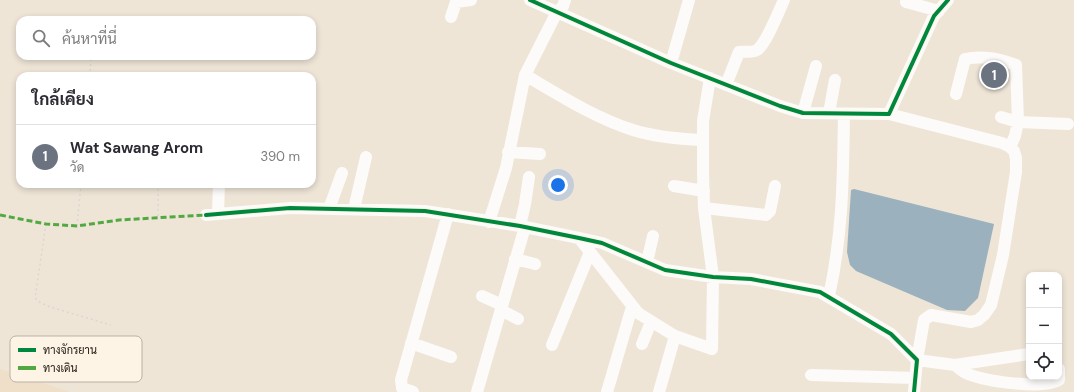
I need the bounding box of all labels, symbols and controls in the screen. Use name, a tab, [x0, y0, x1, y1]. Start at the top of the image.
search box	[16, 16, 316, 60]
icon: search	[30, 27, 52, 49]
text: ค้นหาที่นี่	[62, 29, 117, 49]
pin: 1	[981, 60, 1007, 90]
text: ใกล้เคียง	[32, 88, 94, 110]
text: Wat Sawang Arom	[70, 138, 203, 158]
text: 1	[43, 148, 47, 165]
text: 390 m	[261, 148, 300, 165]
text: วัด	[70, 159, 84, 176]
your location	[548, 175, 568, 195]
map controls	[1026, 272, 1062, 380]
button: +	[1026, 272, 1062, 308]
button: −	[1026, 308, 1062, 344]
legend	[10, 336, 142, 382]
text: ทางจักรยาน	[43, 343, 97, 357]
button: locate	[1026, 344, 1062, 380]
text: ทางเดิน	[43, 361, 78, 375]

